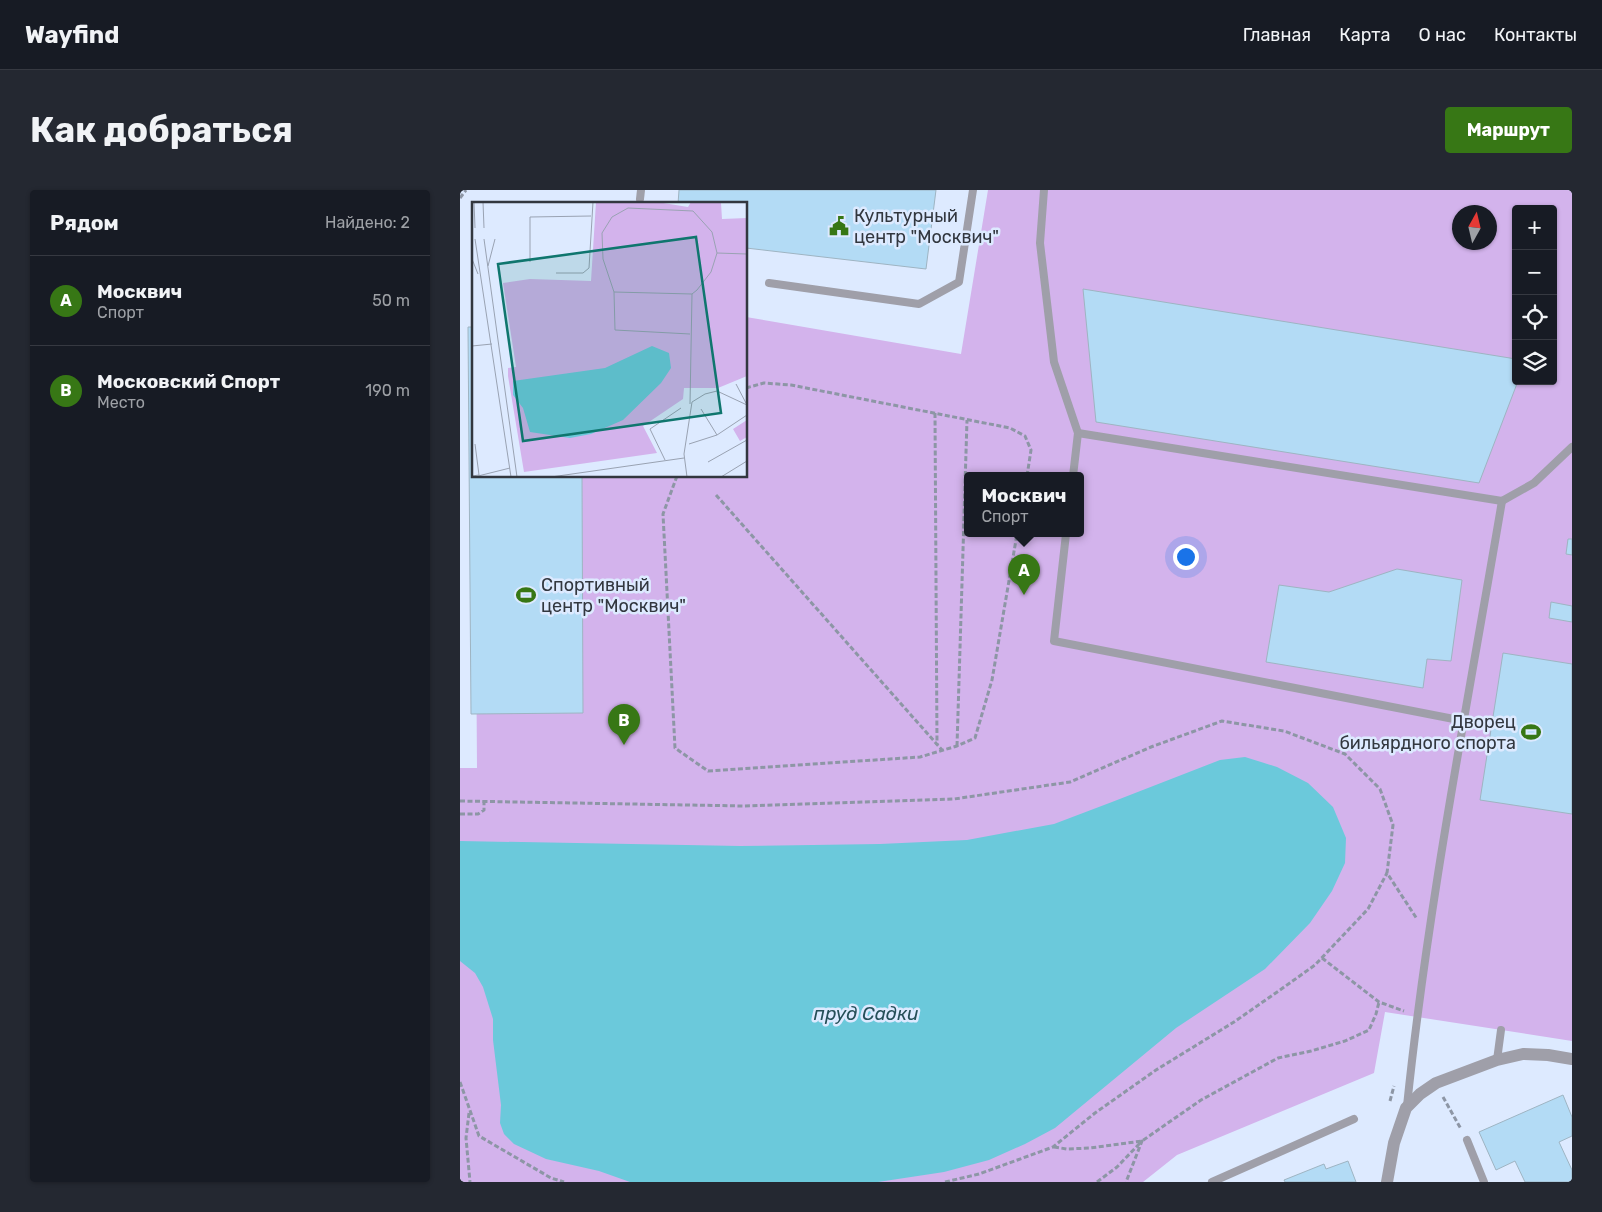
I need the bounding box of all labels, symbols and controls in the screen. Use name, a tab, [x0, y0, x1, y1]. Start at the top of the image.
text: Wayfind	[25, 21, 119, 49]
text: Главная	[1243, 24, 1311, 46]
text: Карта	[1339, 24, 1391, 46]
text: О нас	[1419, 24, 1466, 46]
text: Контакты	[1494, 24, 1577, 46]
button: Маршрут	[1445, 107, 1572, 153]
text: Как добраться	[30, 109, 293, 151]
inset map	[472, 202, 748, 478]
place label: Культурный центр "Москвич"	[854, 205, 999, 248]
north arrow	[1452, 205, 1497, 250]
map controls	[1512, 205, 1557, 385]
button: +	[1512, 205, 1557, 250]
text: Рядом	[50, 210, 119, 235]
text: Найдено: 2	[325, 213, 410, 232]
public building icon: Культурный центр "Москвич"	[828, 215, 850, 237]
button: −	[1512, 250, 1557, 295]
text: Москвич	[97, 280, 182, 303]
text: A	[60, 291, 72, 310]
text: 50 m	[372, 291, 410, 310]
button: locate	[1512, 295, 1557, 340]
text: Спорт	[97, 303, 144, 322]
button: layers	[1512, 340, 1557, 385]
text: Московский Спорт	[97, 370, 280, 393]
text: B	[60, 381, 72, 400]
text: 190 m	[365, 381, 410, 400]
text: Место	[97, 393, 145, 412]
popup	[964, 472, 1084, 537]
text: Москвич	[981, 484, 1067, 507]
text: Спорт	[981, 507, 1028, 526]
your location	[1173, 544, 1199, 570]
pin: A	[1008, 554, 1040, 595]
place label: Спортивный центр "Москвич"	[541, 574, 686, 617]
sports icon: Спортивный центр "Москвич"	[515, 584, 537, 606]
pin: B	[608, 704, 640, 745]
place label: Дворец бильярдного спорта	[1339, 711, 1516, 754]
sports icon: Дворец бильярдного спорта	[1520, 721, 1542, 743]
water label: пруд Садки	[814, 1002, 918, 1025]

